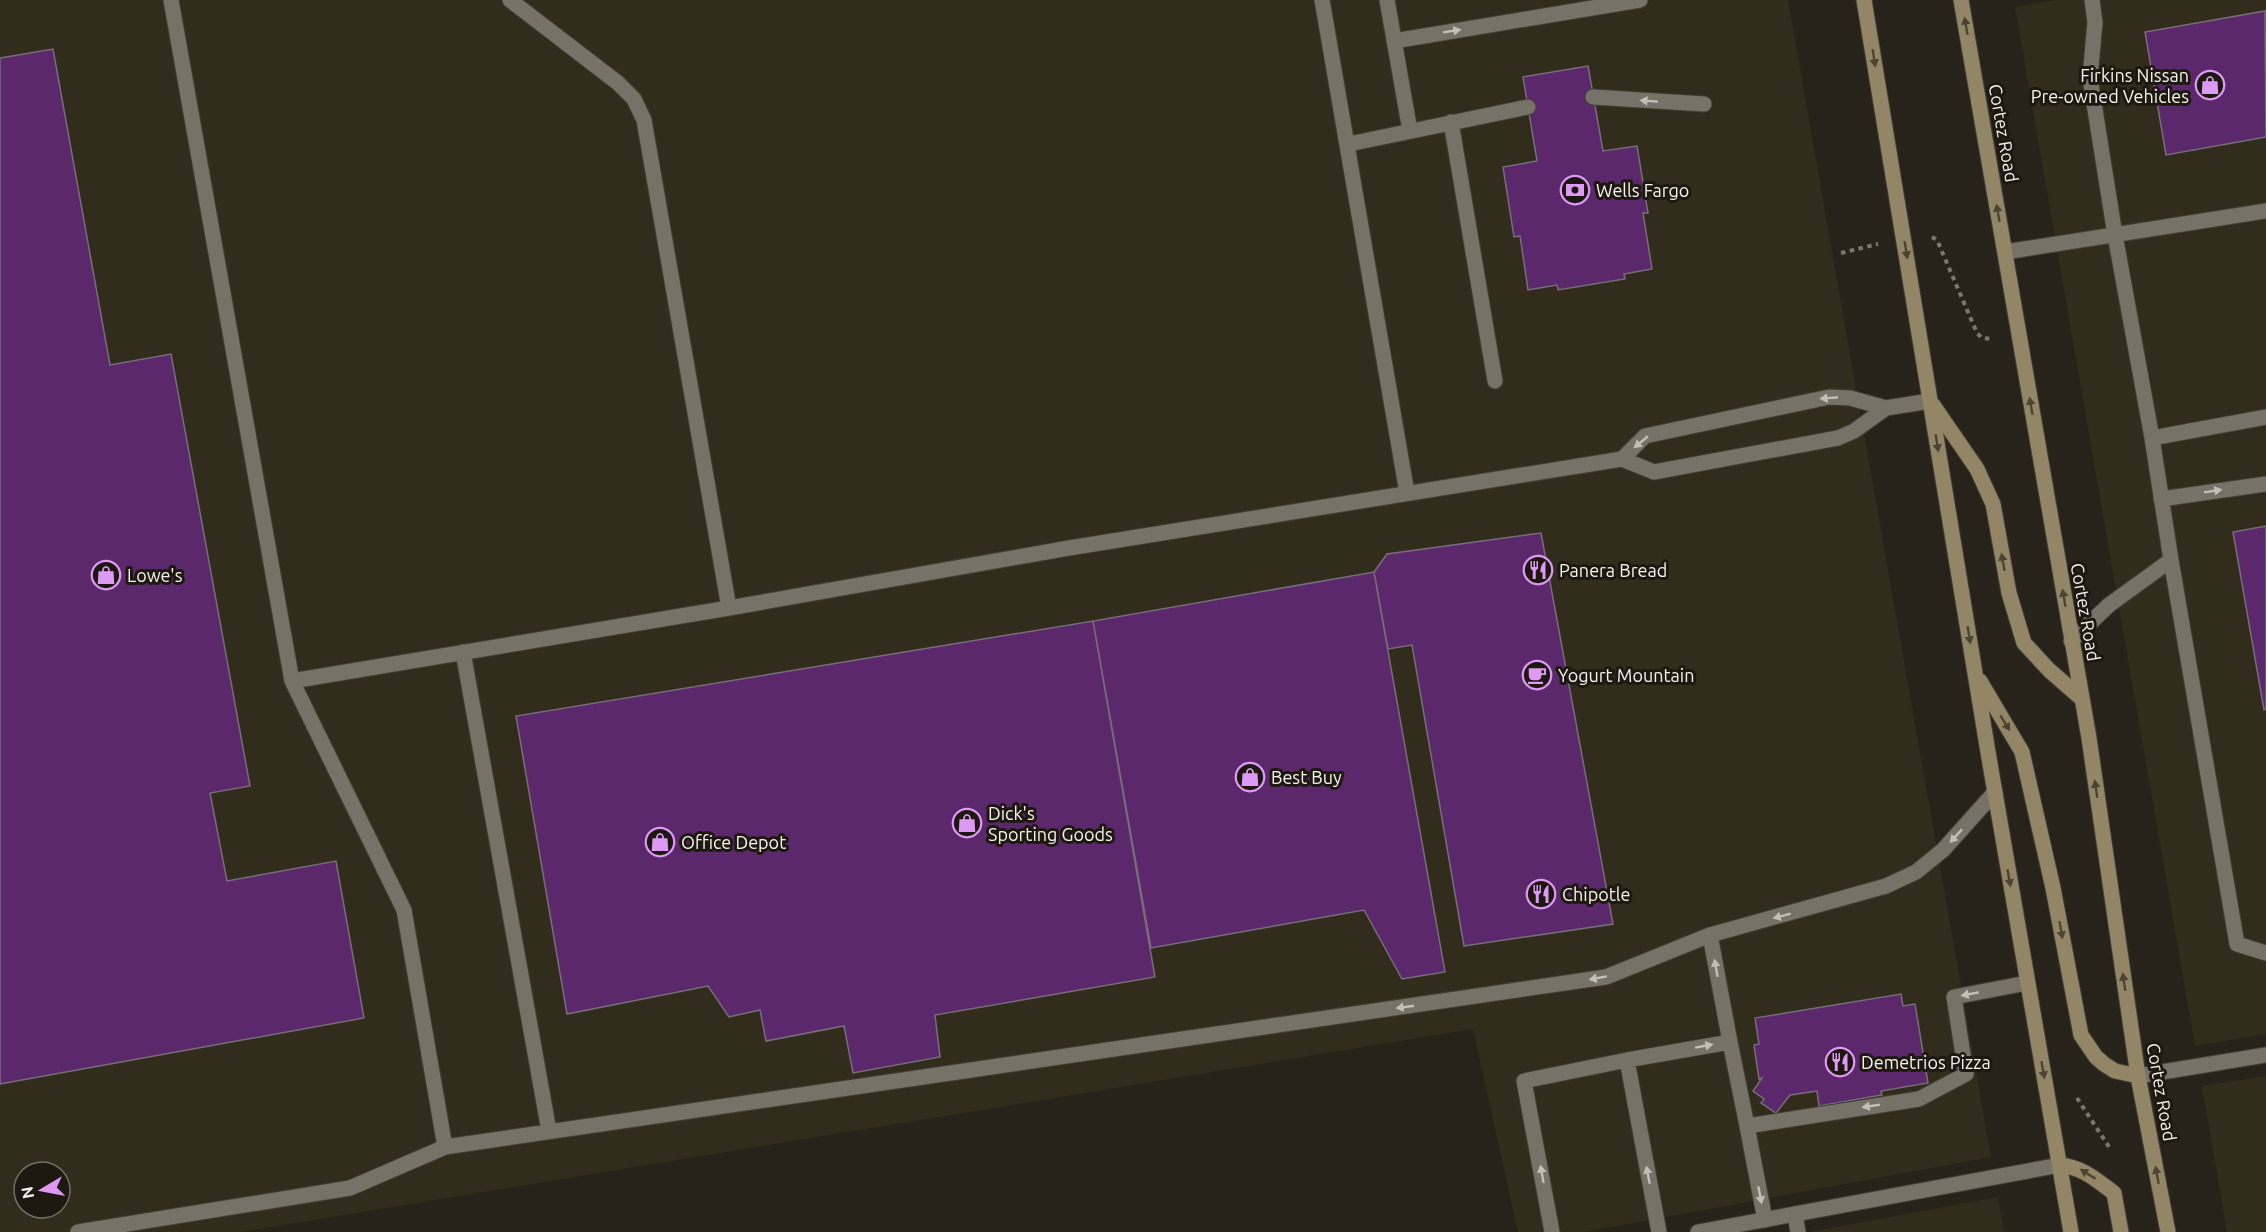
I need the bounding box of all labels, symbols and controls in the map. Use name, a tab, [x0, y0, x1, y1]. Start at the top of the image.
one-way arrow	[1961, 16, 1970, 35]
one-way arrow	[1442, 27, 1461, 36]
one-way arrow	[1869, 48, 1878, 67]
place label: Firkins Nissan Pre-owned Vehicles	[2031, 65, 2189, 106]
shop icon: Firkins Nissan Pre-owned Vehicles	[2194, 69, 2226, 101]
street label: Cortez Road	[1986, 82, 2022, 184]
one-way arrow	[1639, 96, 1658, 105]
bank icon: Wells Fargo	[1559, 174, 1591, 206]
place label: Wells Fargo	[1596, 180, 1689, 200]
one-way arrow	[1993, 204, 2002, 223]
one-way arrow	[1901, 241, 1910, 260]
one-way arrow	[1819, 393, 1838, 403]
one-way arrow	[2026, 396, 2035, 415]
one-way arrow	[1932, 433, 1941, 452]
one-way arrow	[1633, 435, 1649, 448]
one-way arrow	[2204, 487, 2223, 496]
one-way arrow	[1998, 552, 2007, 571]
restaurant icon: Panera Bread	[1522, 554, 1554, 586]
shop icon: Lowe's	[90, 559, 122, 591]
place label: Panera Bread	[1559, 560, 1667, 580]
street label: Cortez Road	[2068, 561, 2104, 663]
place label: Lowe's	[127, 565, 183, 585]
one-way arrow	[2059, 588, 2068, 607]
one-way arrow	[1965, 626, 1974, 645]
cafe icon: Yogurt Mountain	[1521, 659, 1553, 691]
place label: Yogurt Mountain	[1558, 665, 1694, 685]
one-way arrow	[2000, 715, 2011, 731]
shop icon: Best Buy	[1234, 761, 1266, 793]
place label: Best Buy	[1271, 767, 1342, 787]
one-way arrow	[2091, 780, 2100, 799]
place label: Dick's Sporting Goods	[988, 803, 1113, 844]
shop icon: Dick's Sporting Goods	[951, 807, 983, 839]
shop icon: Office Depot	[644, 826, 676, 858]
one-way arrow	[1950, 828, 1963, 843]
place label: Office Depot	[681, 832, 786, 852]
one-way arrow	[2005, 869, 2014, 888]
restaurant icon: Chipotle	[1525, 878, 1557, 910]
place label: Chipotle	[1562, 884, 1630, 904]
one-way arrow	[1773, 911, 1791, 921]
one-way arrow	[2057, 921, 2066, 940]
one-way arrow	[1711, 958, 1720, 977]
one-way arrow	[2119, 973, 2128, 992]
one-way arrow	[1588, 974, 1607, 983]
one-way arrow	[1960, 990, 1979, 999]
one-way arrow	[1395, 1002, 1414, 1011]
one-way arrow	[1694, 1041, 1713, 1050]
street label: Cortez Road	[2144, 1041, 2180, 1143]
restaurant icon: Demetrios Pizza	[1824, 1046, 1856, 1078]
place label: Demetrios Pizza	[1861, 1052, 1991, 1072]
one-way arrow	[2039, 1061, 2048, 1080]
one-way arrow	[1862, 1102, 1881, 1111]
north arrow	[12, 1160, 72, 1220]
one-way arrow	[1537, 1165, 1546, 1184]
one-way arrow	[1643, 1165, 1652, 1184]
one-way arrow	[2152, 1165, 2161, 1184]
one-way arrow	[2080, 1169, 2096, 1180]
text: N	[17, 1185, 37, 1200]
one-way arrow	[1756, 1186, 1765, 1205]

